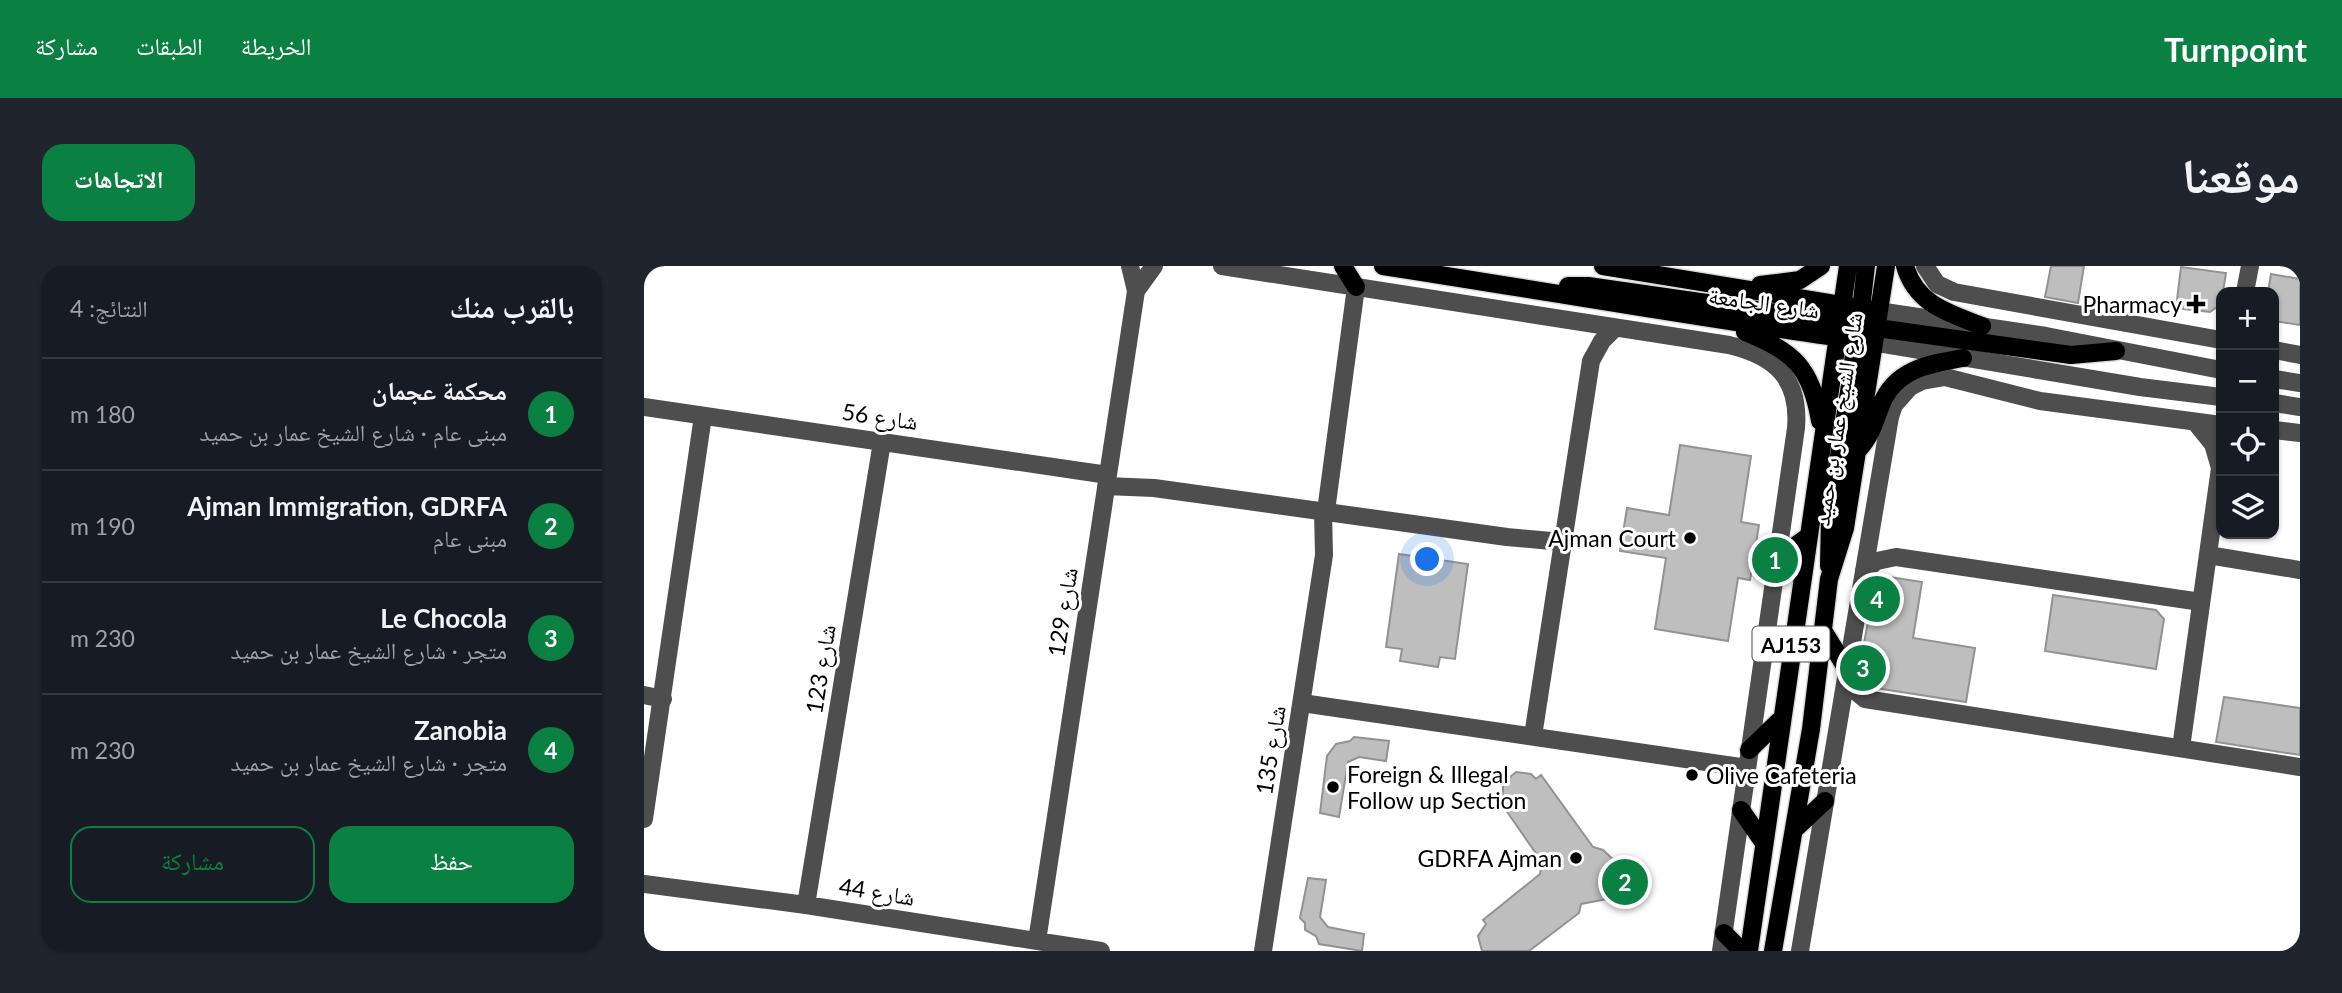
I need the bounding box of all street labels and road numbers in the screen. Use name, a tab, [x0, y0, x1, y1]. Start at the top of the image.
street label: شارع الجامعة	[1707, 280, 1821, 326]
street label: شارع الشيخ عمار بن حميد	[1806, 310, 1870, 528]
street label: شارع 56	[840, 397, 920, 437]
street label: شارع 129	[1041, 566, 1085, 659]
street label: شارع 123	[799, 623, 843, 716]
road number: AJ153	[1752, 626, 1830, 662]
street label: شارع 135	[1249, 704, 1293, 797]
street label: شارع 44	[837, 871, 917, 913]

